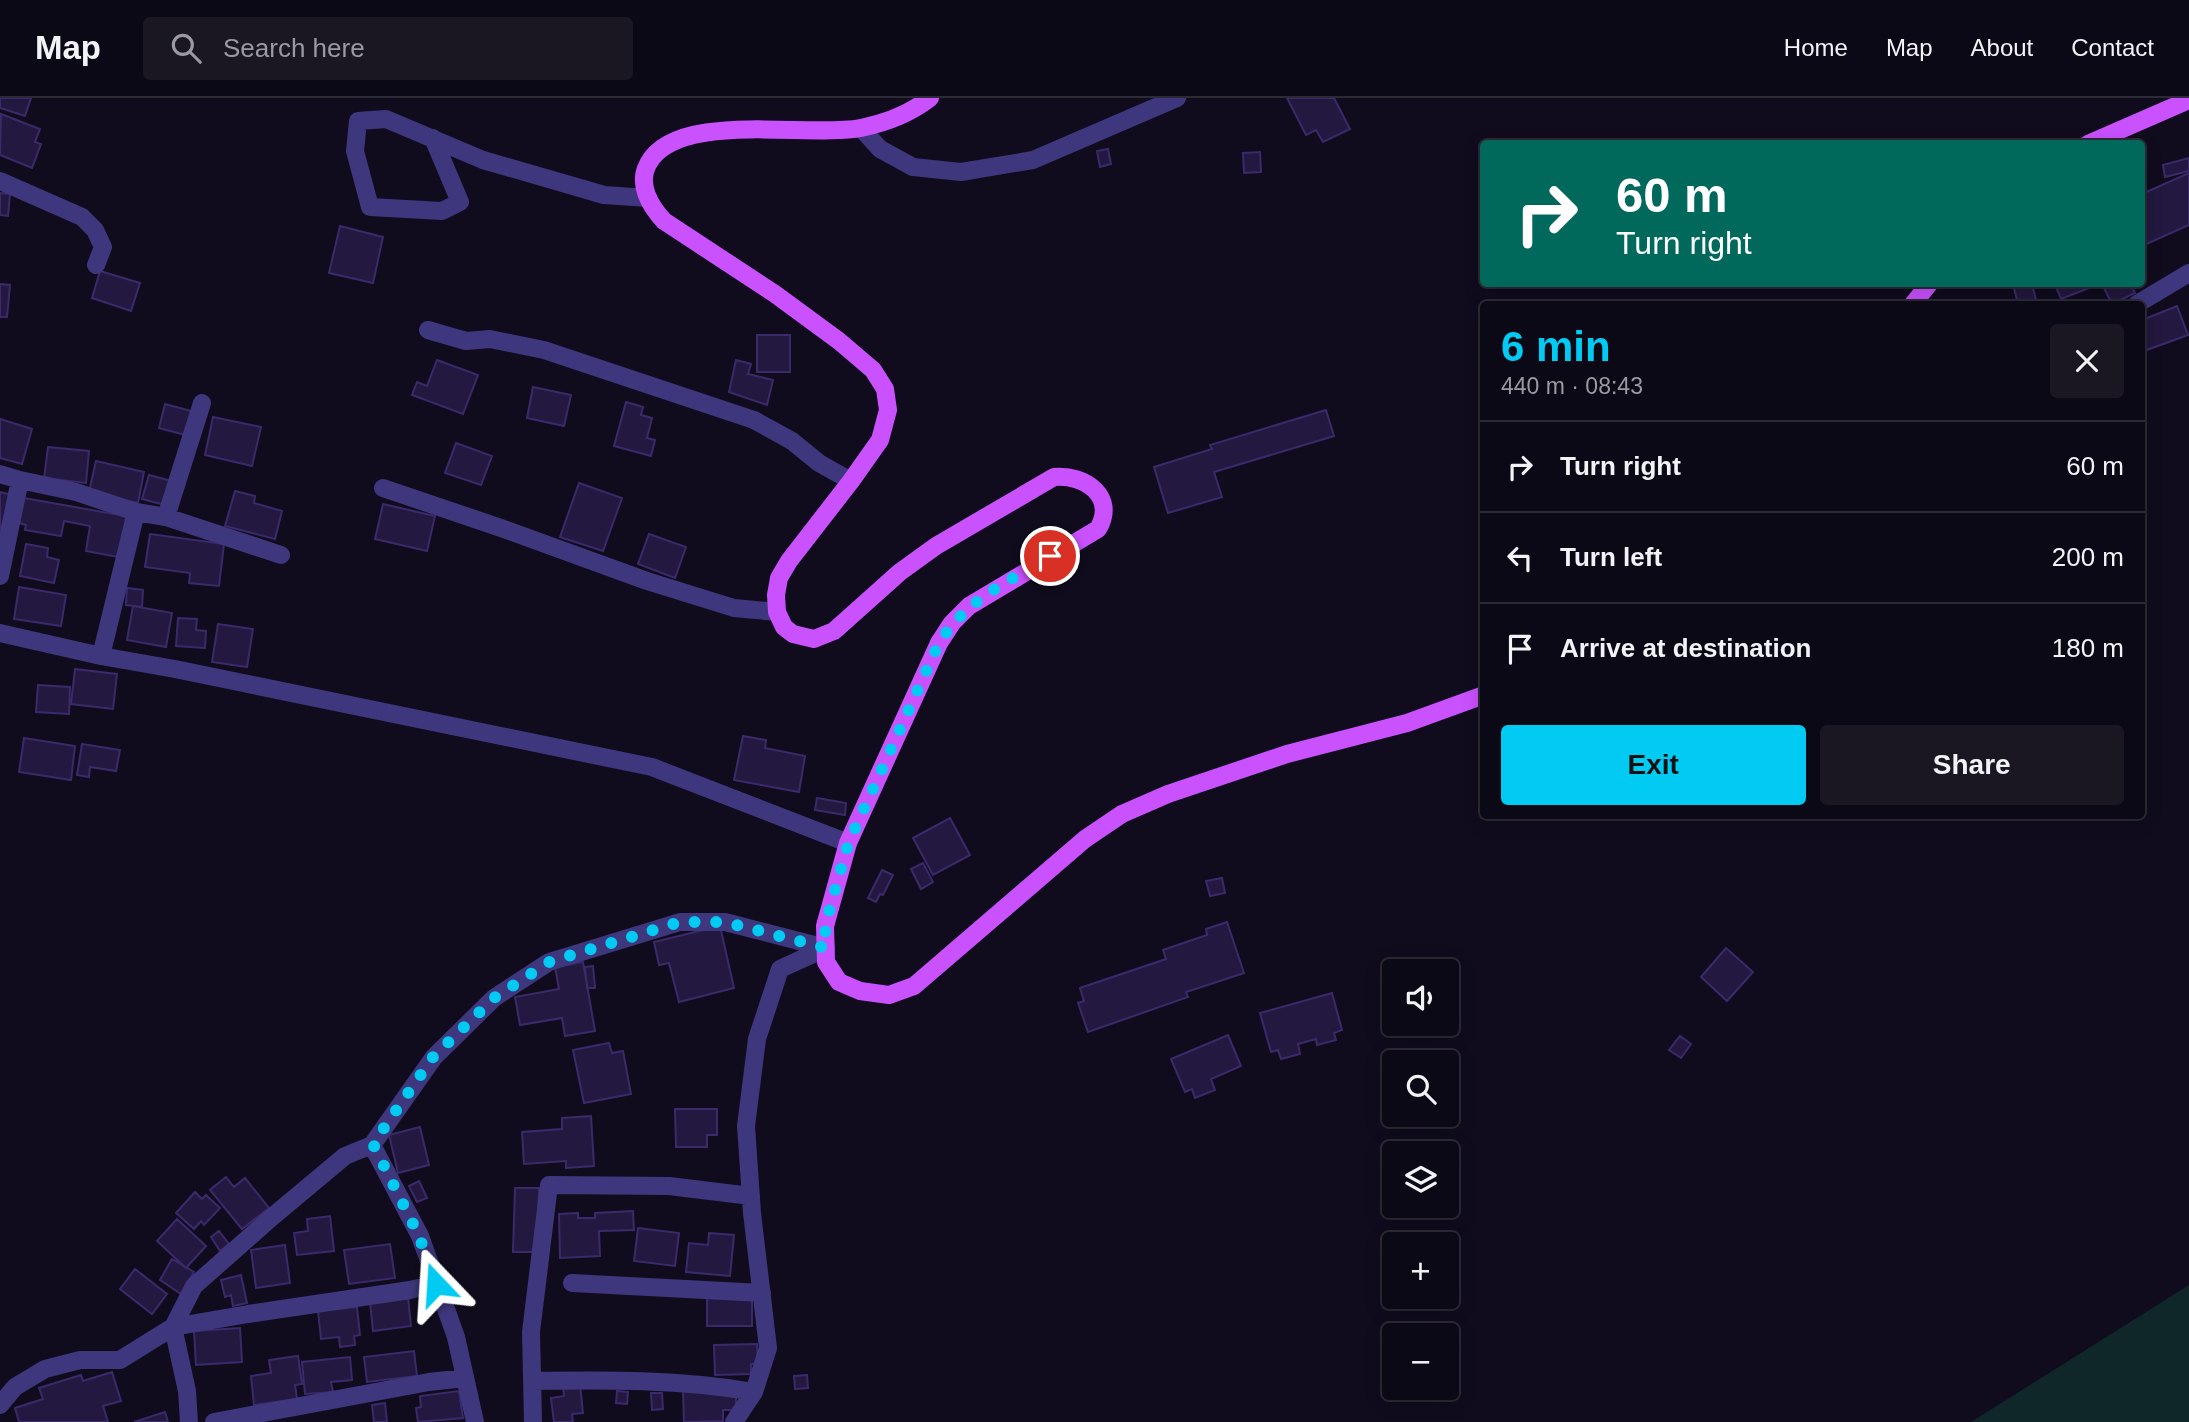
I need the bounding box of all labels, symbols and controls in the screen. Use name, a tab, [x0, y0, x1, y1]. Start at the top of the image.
search box	[143, 17, 633, 80]
text: Map	[35, 29, 101, 66]
icon: search	[167, 29, 205, 67]
text: Search here	[223, 33, 365, 63]
text: Home	[1784, 34, 1848, 61]
text: Map	[1886, 34, 1933, 61]
text: About	[1971, 34, 2033, 61]
text: Contact	[2071, 34, 2154, 61]
icon: right	[1501, 168, 1592, 259]
text: 60 m	[1616, 168, 1728, 222]
text: Turn right	[1616, 225, 1752, 261]
text: 6 min	[1501, 323, 1611, 370]
button: close	[2050, 324, 2124, 398]
text: 440 m · 08:43	[1501, 373, 1643, 399]
icon: right	[1501, 448, 1539, 486]
text: Turn right	[1560, 451, 1681, 481]
text: 60 m	[2066, 451, 2124, 481]
pin	[1020, 526, 1080, 586]
icon: arrive	[1031, 537, 1069, 575]
icon: left	[1501, 539, 1539, 577]
text: Turn left	[1560, 542, 1662, 572]
text: 200 m	[2052, 542, 2124, 572]
icon: arrive	[1501, 630, 1539, 668]
text: Arrive at destination	[1560, 633, 1811, 663]
text: 180 m	[2052, 633, 2124, 663]
button: Exit	[1501, 725, 1806, 805]
button: Share	[1820, 725, 2124, 805]
map controls	[1382, 959, 1459, 1400]
button: sound	[1382, 959, 1459, 1036]
button: search	[1382, 1050, 1459, 1127]
button: layers	[1382, 1141, 1459, 1218]
button: +	[1382, 1232, 1459, 1309]
position arrow	[399, 1247, 473, 1321]
button: −	[1382, 1323, 1459, 1400]

